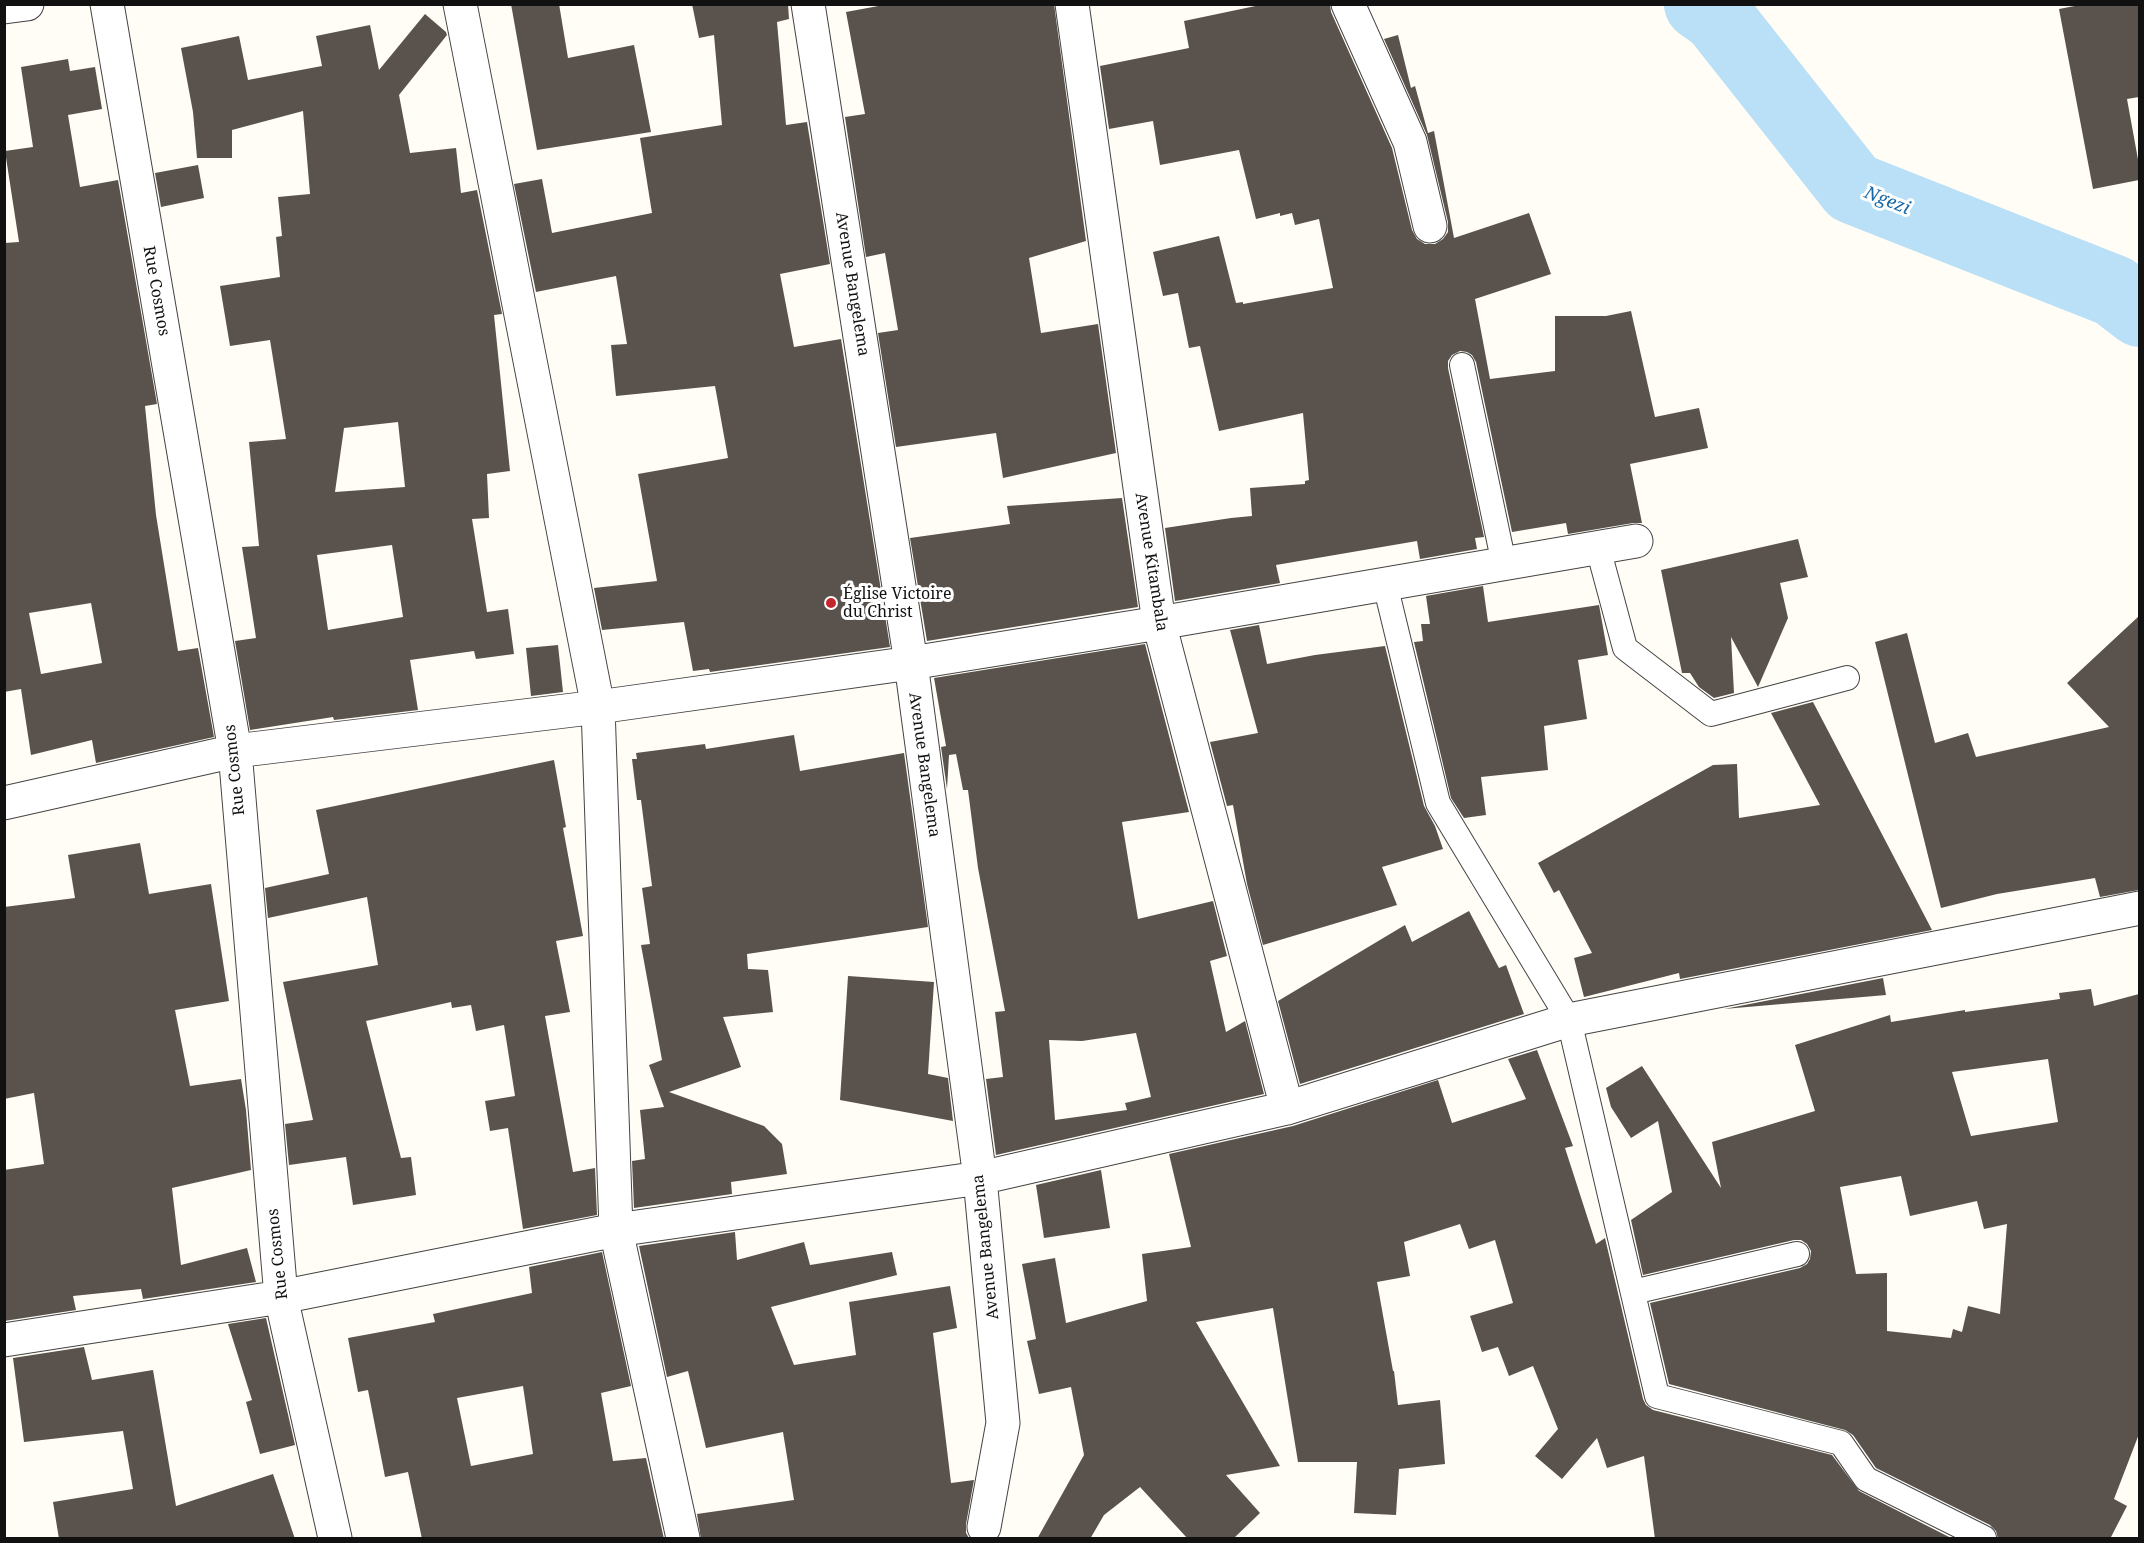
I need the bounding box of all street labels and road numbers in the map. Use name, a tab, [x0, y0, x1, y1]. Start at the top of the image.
street label: Avenue Bangelema	[831, 210, 873, 358]
street label: Rue Cosmos	[139, 244, 173, 338]
street label: Avenue Kitambala	[1131, 491, 1171, 633]
street label: Avenue Bangelema	[904, 691, 944, 839]
street label: Rue Cosmos	[221, 724, 249, 816]
street label: Avenue Bangelema	[969, 1173, 1003, 1321]
street label: Rue Cosmos	[264, 1208, 292, 1300]

